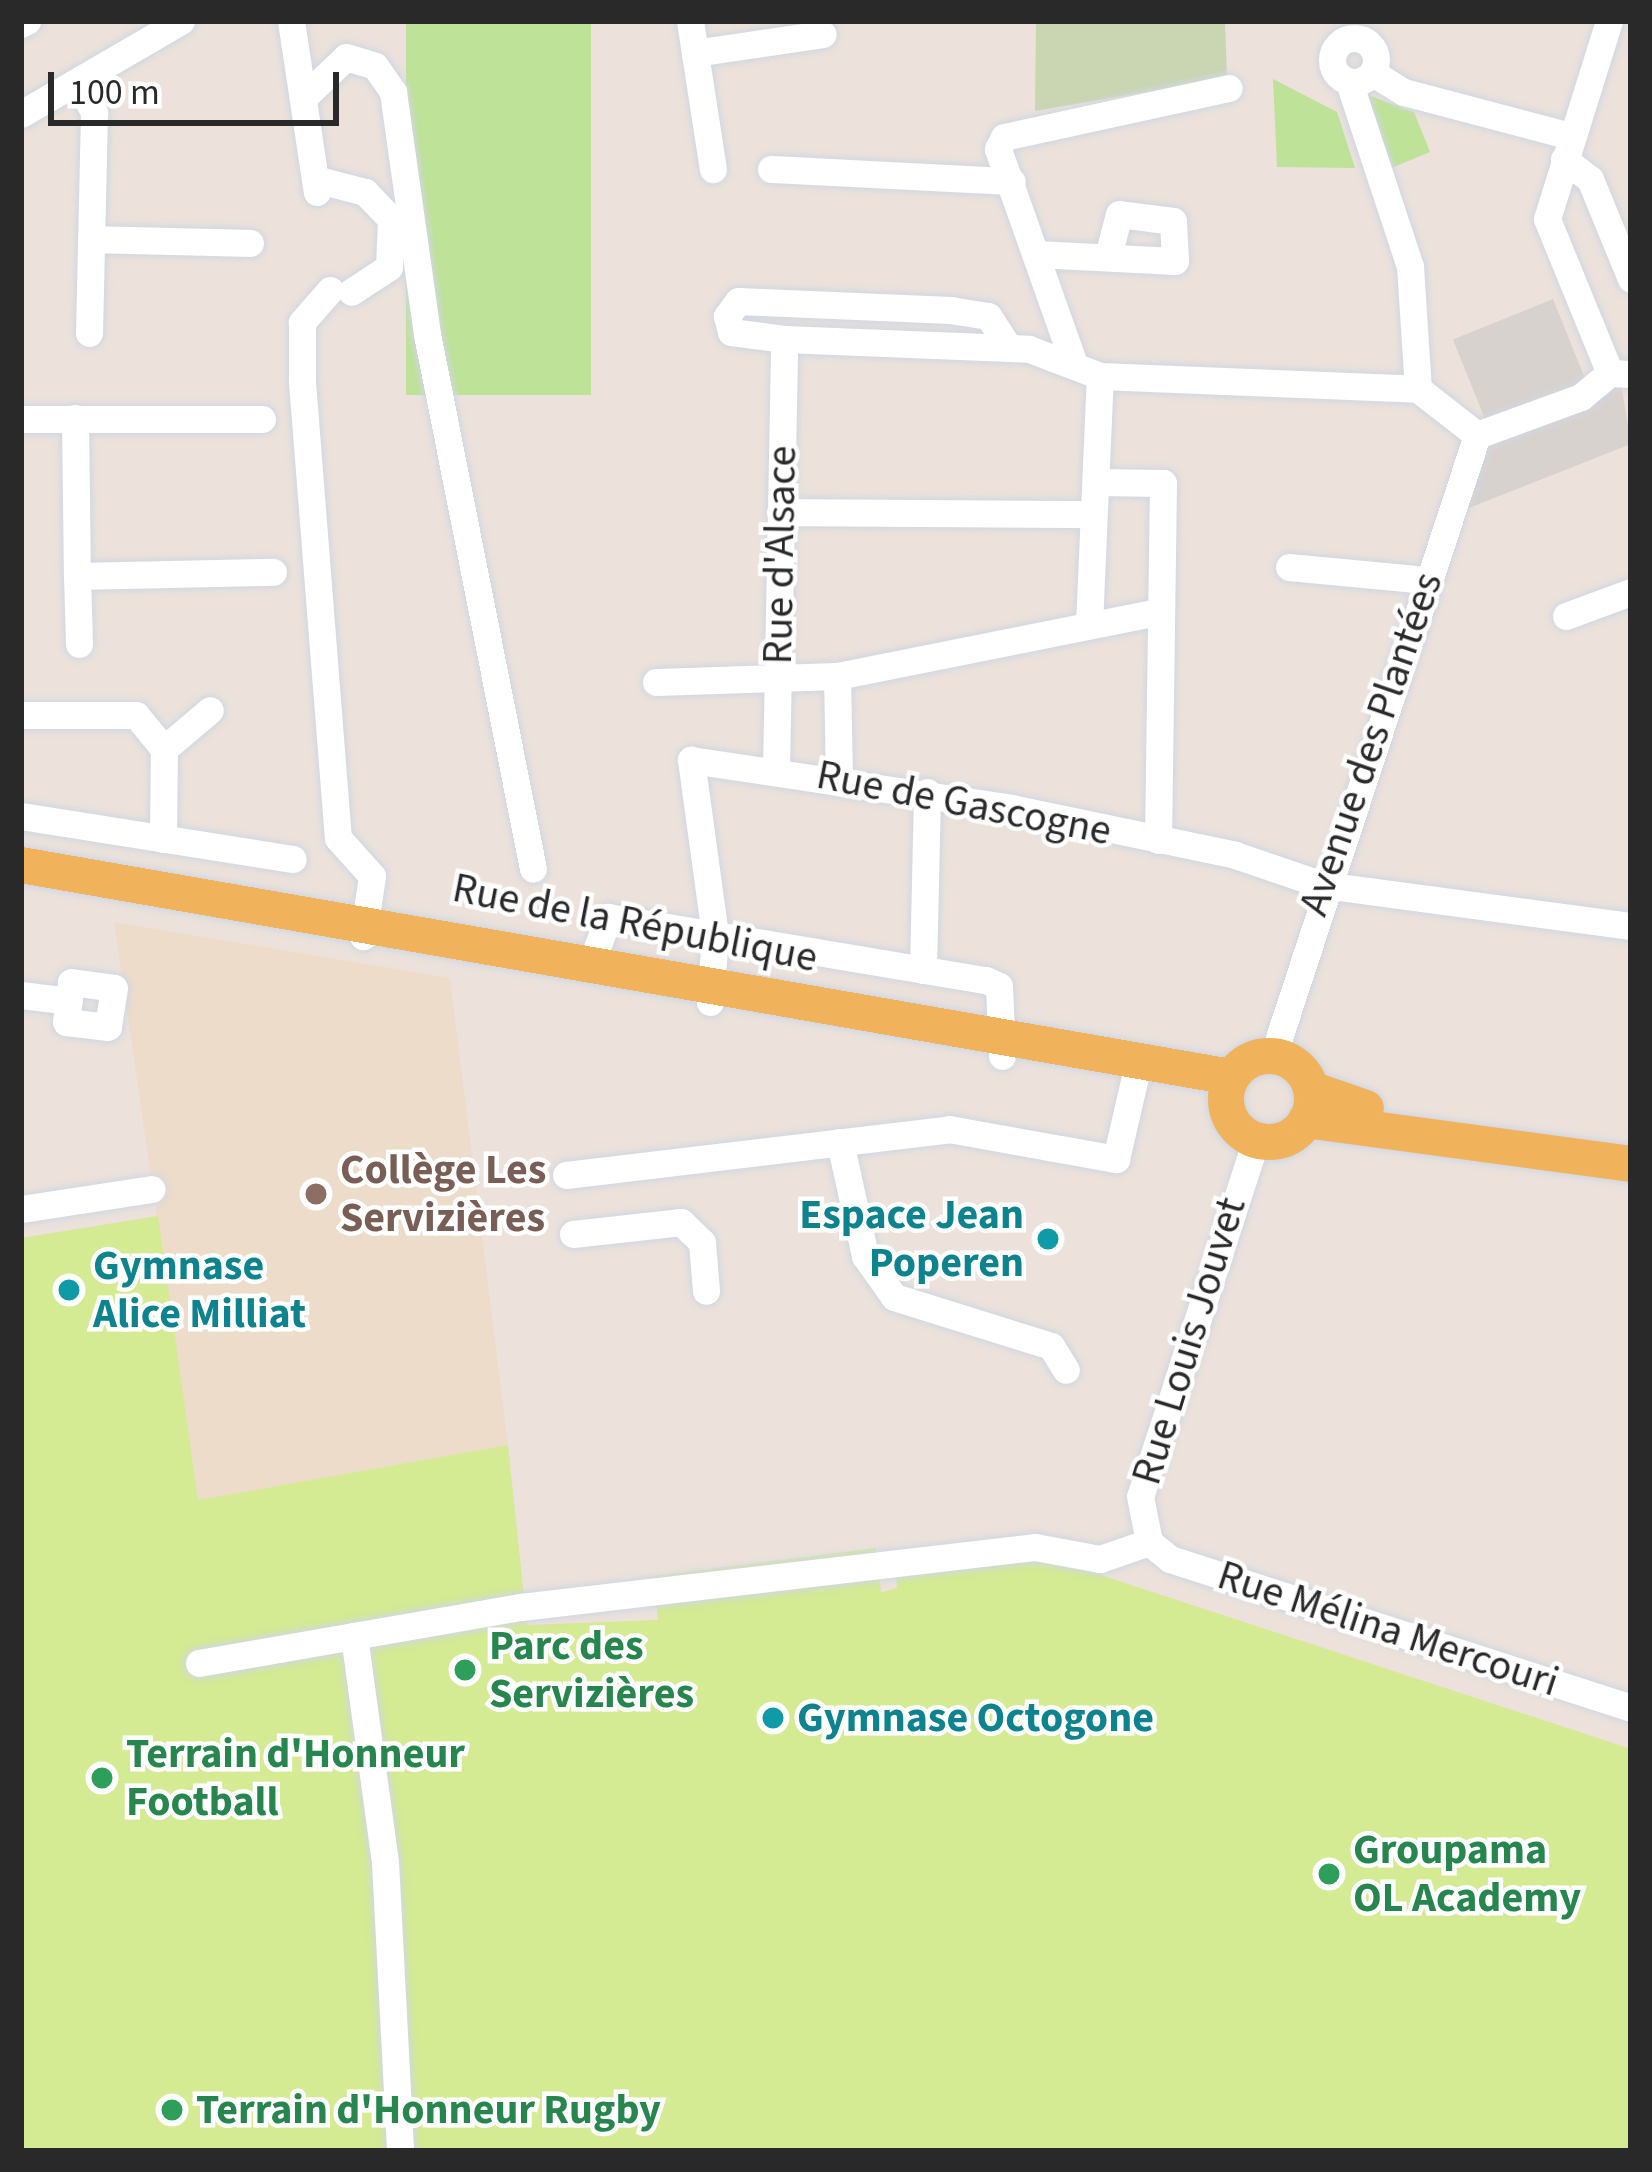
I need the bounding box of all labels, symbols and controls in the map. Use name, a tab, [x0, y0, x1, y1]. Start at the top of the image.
scale bar	[54, 48, 345, 122]
text: 100 m	[69, 67, 160, 118]
street label: Rue d'Alsace	[753, 445, 807, 665]
street label: Avenue des Plantées	[1289, 566, 1453, 922]
street label: Rue de Gascogne	[812, 750, 1116, 856]
street label: Rue de la République	[448, 863, 822, 983]
place label: Collège Les Servizières	[340, 1145, 546, 1244]
marker: Collège Les Servizières	[303, 1181, 329, 1207]
place label: Espace Jean Poperen	[799, 1190, 1024, 1288]
street label: Rue Louis Jouvet	[1121, 1191, 1257, 1491]
marker: Espace Jean Poperen	[1035, 1226, 1061, 1252]
place label: Gymnase Alice Milliat	[93, 1241, 306, 1340]
marker: Gymnase Alice Milliat	[56, 1277, 82, 1303]
street label: Rue Mélina Mercouri	[1211, 1550, 1565, 1708]
place label: Parc des Servizières	[489, 1621, 694, 1720]
marker: Parc des Servizières	[452, 1657, 478, 1683]
place label: Gymnase Octogone	[797, 1693, 1154, 1743]
marker: Gymnase Octogone	[760, 1705, 786, 1731]
place label: Terrain d'Honneur Football	[126, 1729, 465, 1828]
marker: Terrain d'Honneur Football	[89, 1765, 115, 1791]
place label: Groupama OL Academy	[1353, 1825, 1581, 1924]
marker: Groupama OL Academy	[1316, 1861, 1342, 1887]
place label: Terrain d'Honneur Rugby	[196, 2085, 661, 2135]
marker: Terrain d'Honneur Rugby	[159, 2097, 185, 2123]

